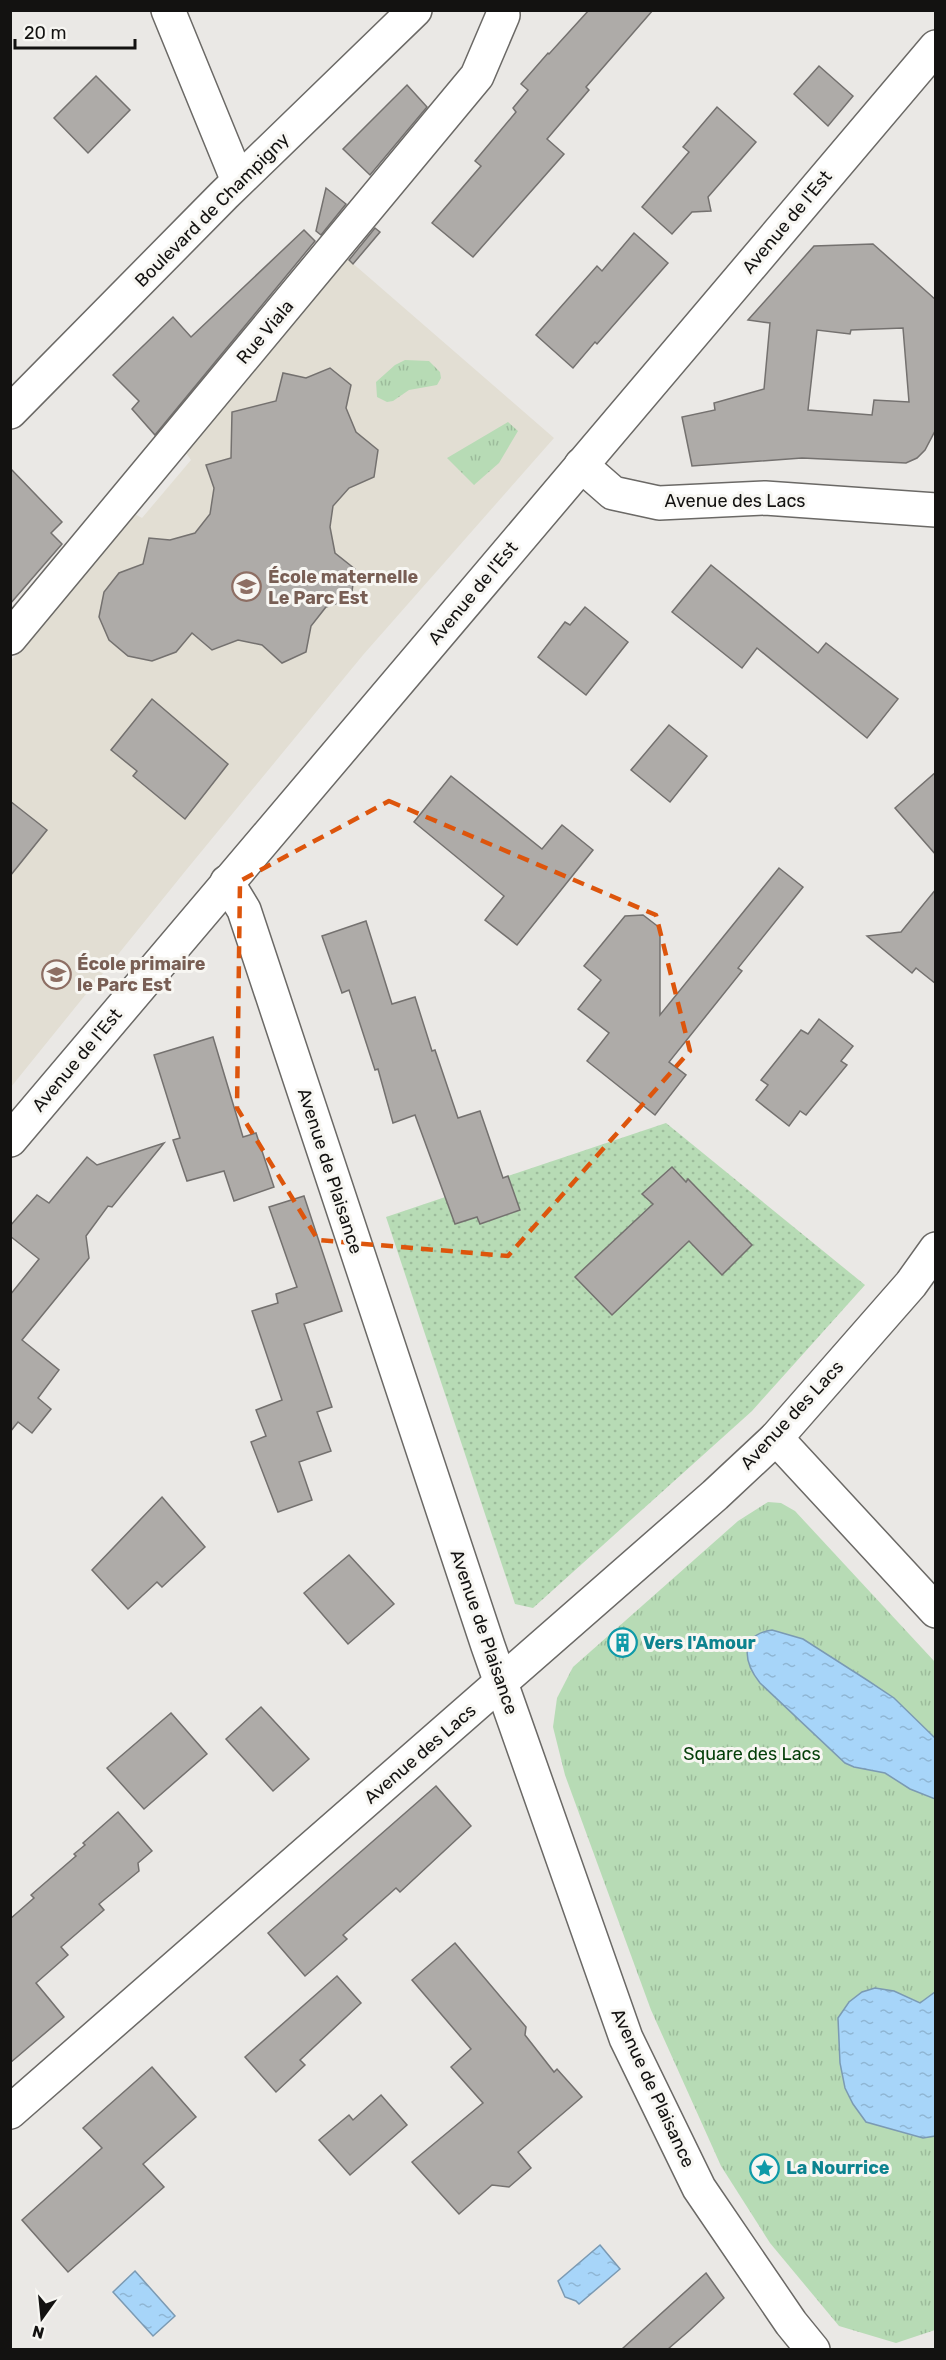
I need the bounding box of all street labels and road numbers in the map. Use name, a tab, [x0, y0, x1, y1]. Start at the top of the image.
street label: Boulevard de Champigny	[130, 128, 294, 292]
street label: Avenue de l'Est	[737, 166, 837, 278]
street label: Rue Viala	[232, 295, 298, 369]
street label: Avenue des Lacs	[664, 490, 806, 512]
street label: Avenue de l'Est	[423, 537, 523, 649]
street label: Avenue de l'Est	[27, 1004, 127, 1116]
street label: Avenue de Plaisance	[293, 1085, 367, 1257]
street label: Avenue des Lacs	[736, 1356, 848, 1474]
street label: Avenue de Plaisance	[445, 1547, 523, 1717]
street label: Avenue des Lacs	[360, 1699, 480, 1809]
street label: Avenue de Plaisance	[606, 2005, 700, 2171]

